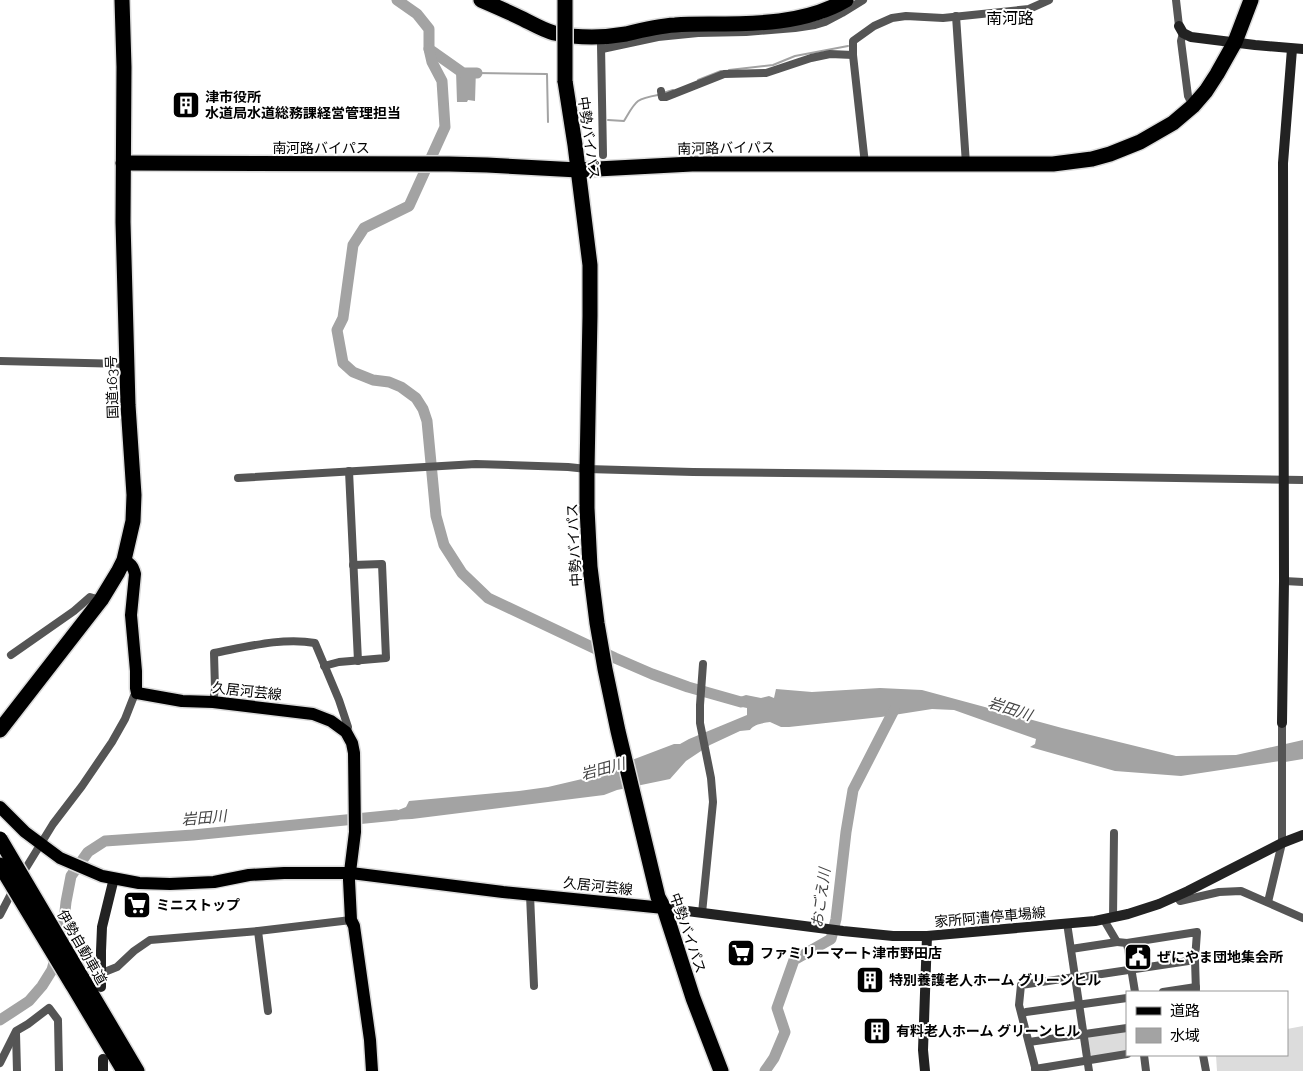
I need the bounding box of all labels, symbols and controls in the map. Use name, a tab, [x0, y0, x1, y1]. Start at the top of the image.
district label: 南河路	[986, 9, 1034, 28]
place label: 津市役所 水道局水道総務課経営管理担当	[205, 89, 401, 121]
building icon: 津市役所 水道局水道総務課経営管理担当	[171, 90, 201, 120]
street label: 中勢バイパス	[575, 95, 603, 181]
street label: 南河路バイパス	[677, 139, 775, 157]
street label: 南河路バイパス	[272, 140, 370, 156]
street label: 国道163号	[103, 355, 121, 419]
street label: 中勢バイパス	[564, 503, 584, 587]
street label: 久居河芸線	[211, 679, 283, 703]
water label: 岩田川	[986, 693, 1036, 725]
water label: 岩田川	[579, 754, 629, 784]
water label: 岩田川	[181, 807, 229, 829]
water label: おごえ川	[808, 865, 834, 929]
street label: 久居河芸線	[562, 874, 634, 898]
supermarket icon: ミニストップ	[122, 890, 152, 920]
street label: 中勢バイパス	[667, 891, 709, 975]
place label: ミニストップ	[156, 897, 240, 913]
street label: 家所阿漕停車場線	[934, 904, 1046, 930]
street label: 伊勢自動車道	[54, 907, 110, 987]
supermarket icon: ファミリーマート津市野田店	[726, 938, 756, 968]
public building icon: ぜにやま団地集会所	[1123, 942, 1153, 972]
place label: ファミリーマート津市野田店	[760, 945, 942, 961]
place label: ぜにやま団地集会所	[1157, 949, 1283, 965]
building icon: 特別養護老人ホーム グリーンヒル	[855, 965, 885, 995]
place label: 特別養護老人ホーム グリーンヒル	[889, 972, 1101, 988]
legend	[1126, 991, 1288, 1056]
text: 道路	[1170, 1002, 1200, 1020]
building icon: 有料老人ホーム グリーンヒル	[862, 1016, 892, 1046]
place label: 有料老人ホーム グリーンヒル	[896, 1023, 1080, 1039]
text: 水域	[1170, 1027, 1200, 1045]

